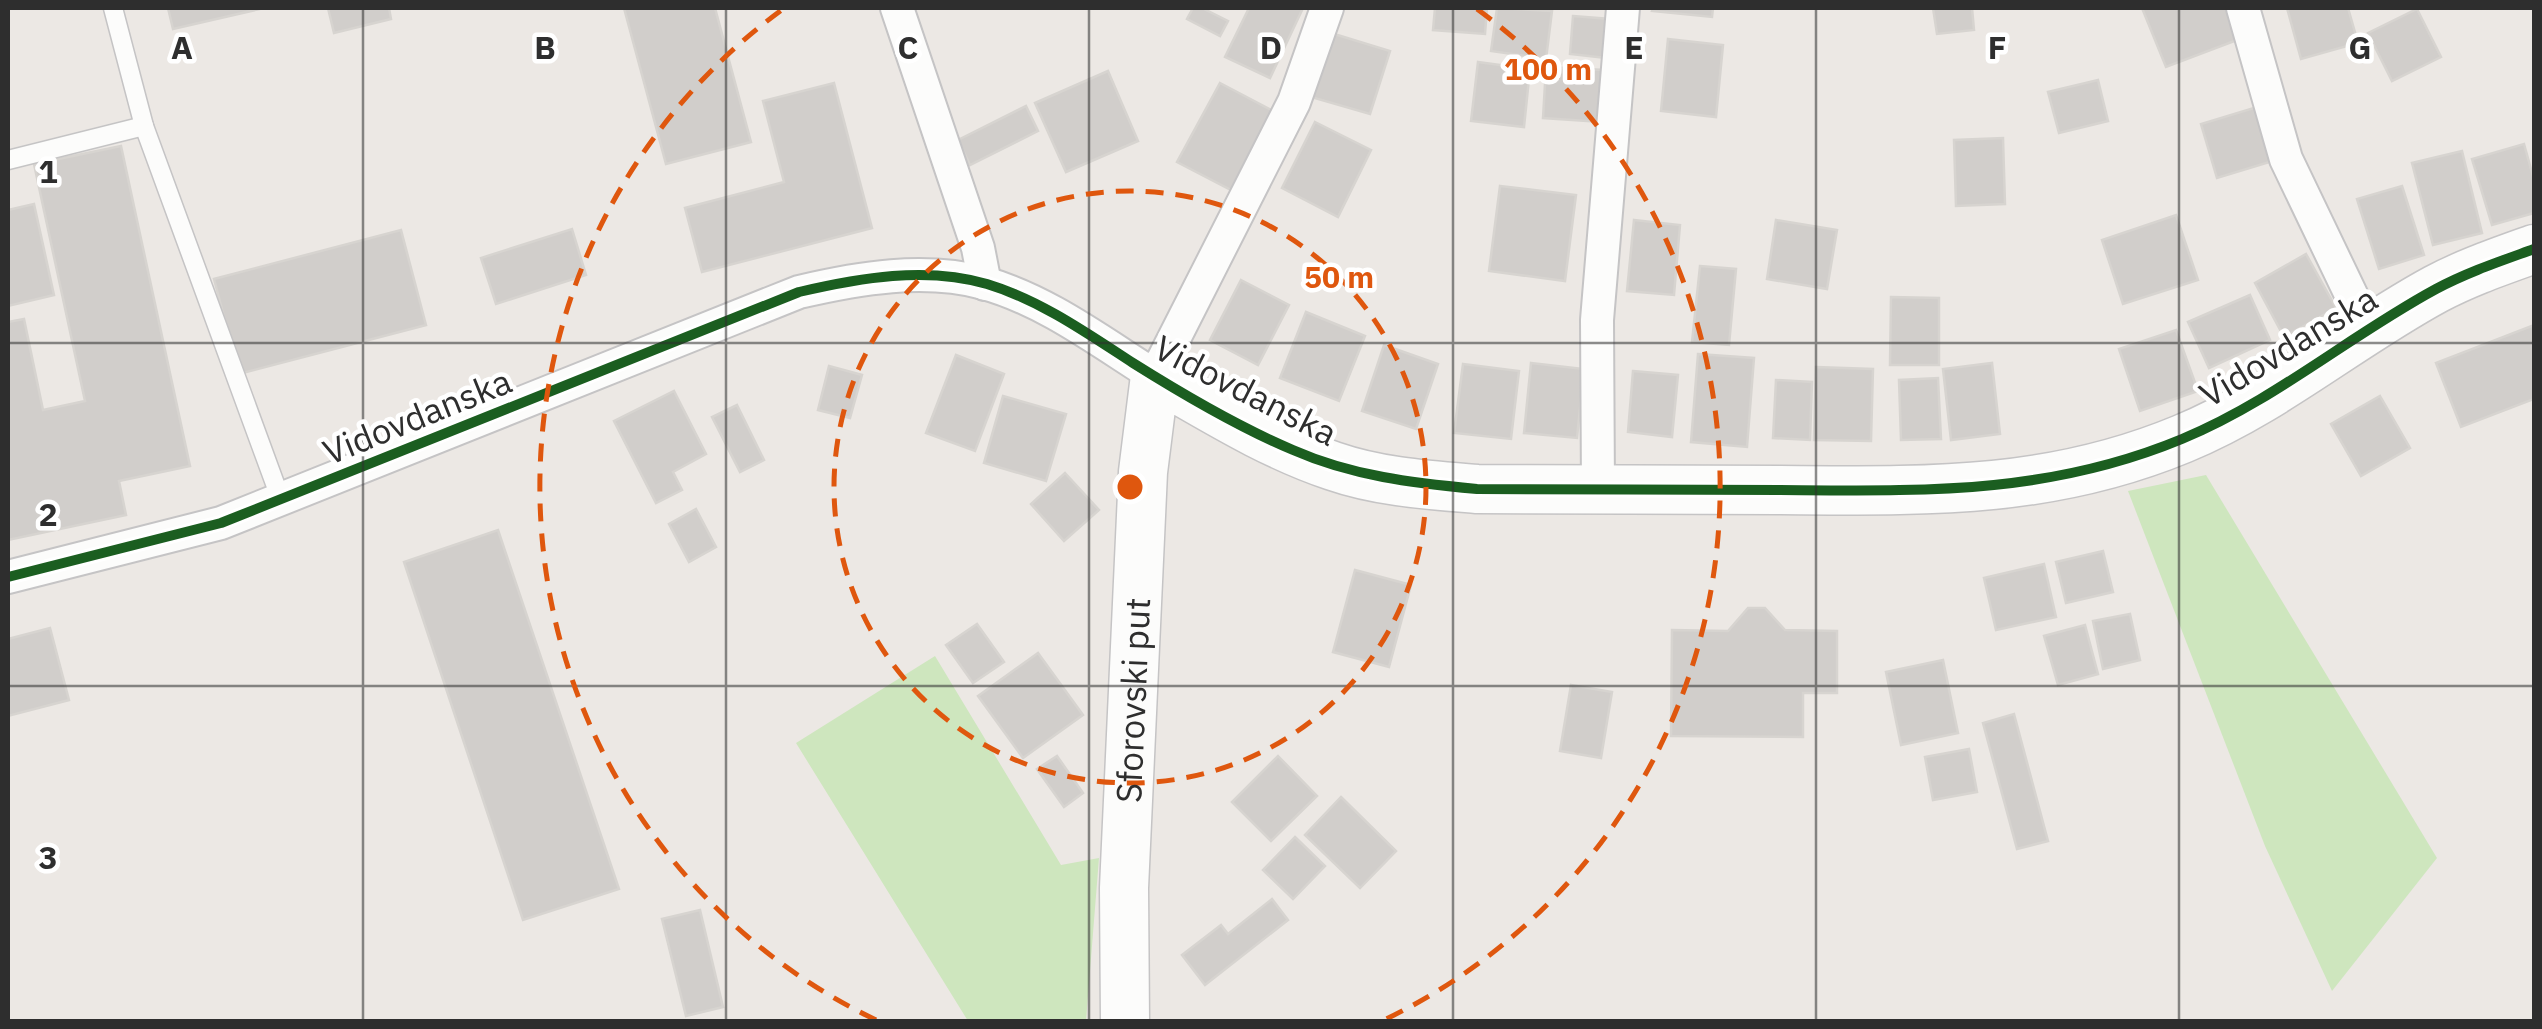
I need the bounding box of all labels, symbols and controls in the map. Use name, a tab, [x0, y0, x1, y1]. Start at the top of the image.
text: A	[171, 26, 193, 68]
text: B	[534, 26, 556, 68]
text: C	[898, 26, 918, 68]
text: D	[1260, 26, 1282, 68]
text: E	[1624, 26, 1644, 68]
text: F	[1988, 26, 2006, 68]
text: G	[2348, 26, 2372, 68]
text: 100 m	[1504, 49, 1592, 88]
text: 1	[38, 150, 58, 192]
text: 50 m	[1304, 257, 1374, 296]
street label: Vidovdanska	[2191, 275, 2385, 417]
street label: Vidovdanska	[1147, 324, 1345, 456]
street label: Vidovdanska	[316, 357, 518, 475]
centre of rings	[1112, 469, 1148, 505]
text: 2	[38, 493, 58, 535]
street label: Sforovski put	[1105, 597, 1160, 804]
text: 3	[38, 836, 58, 878]

